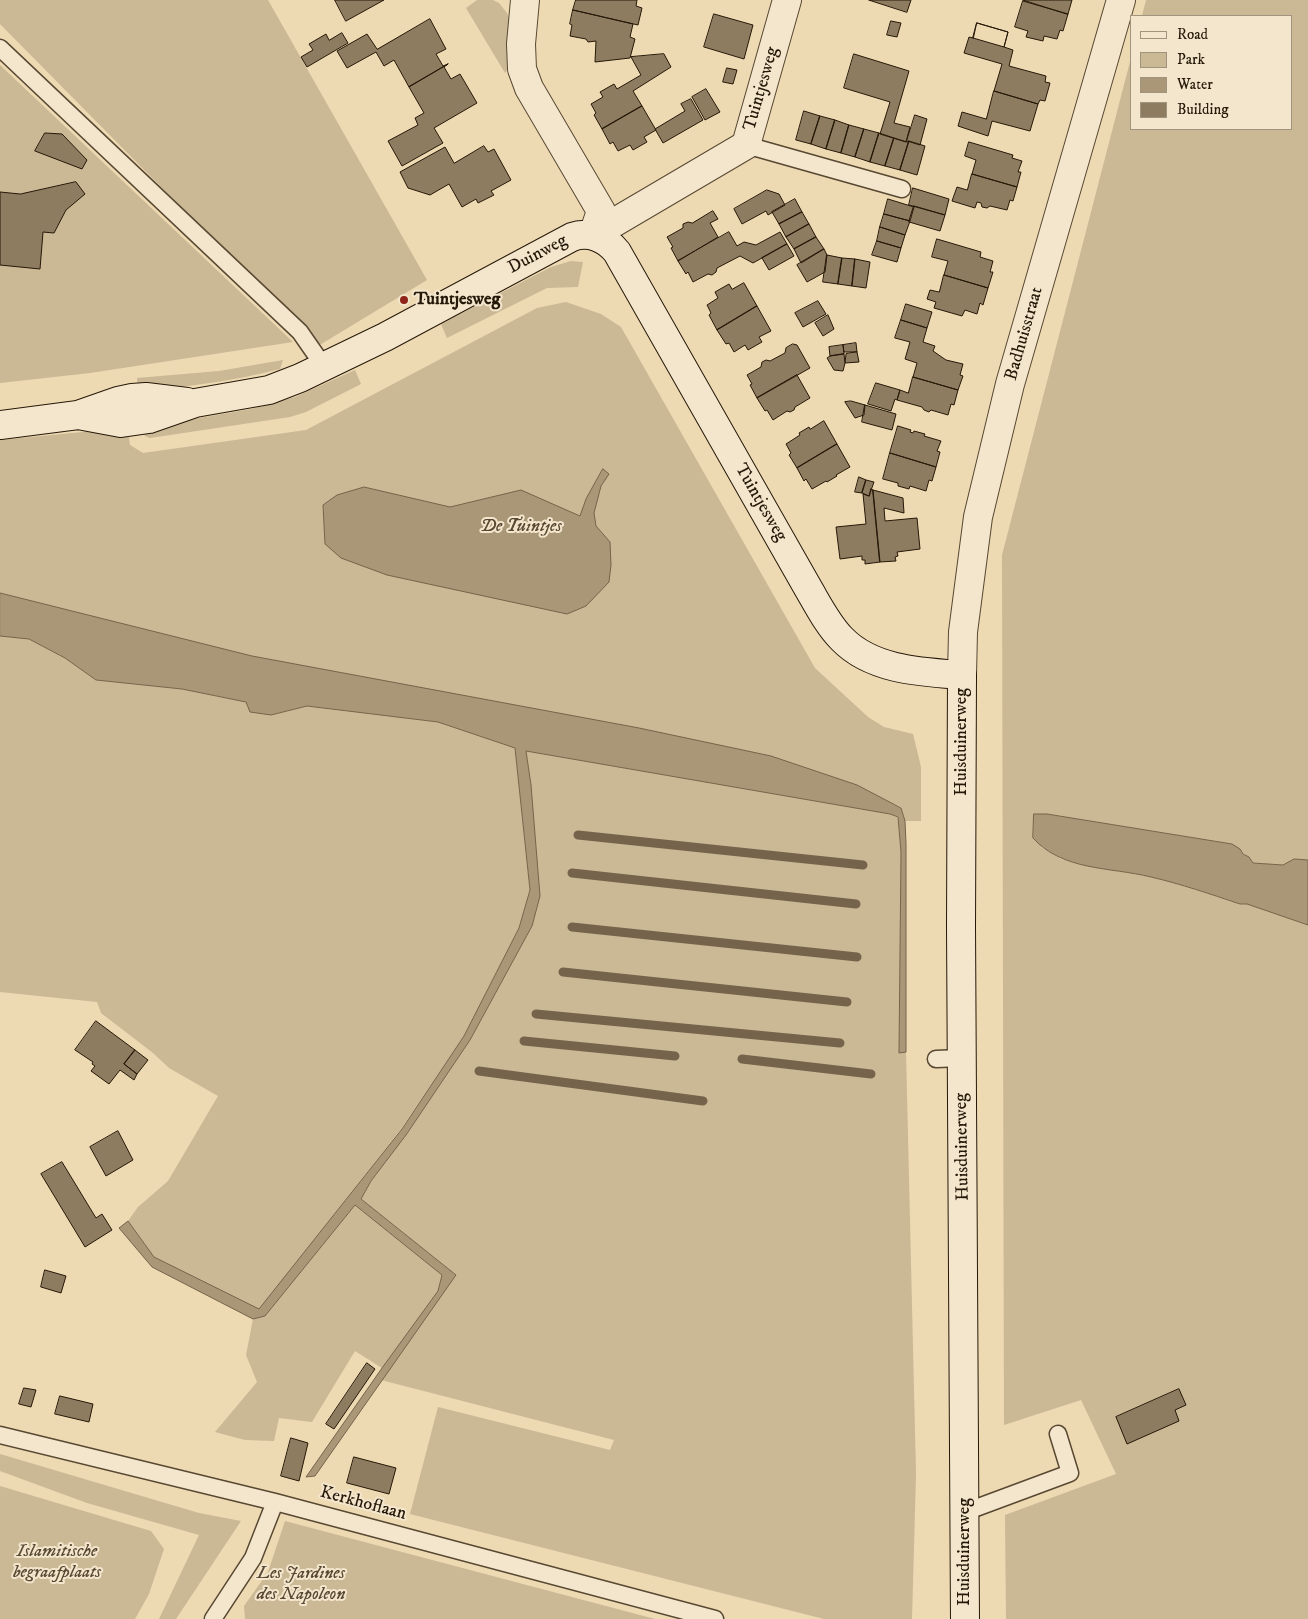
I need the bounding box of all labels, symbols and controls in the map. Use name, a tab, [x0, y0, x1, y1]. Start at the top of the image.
legend	[1130, 15, 1293, 130]
text: Road	[1177, 25, 1208, 44]
street label: Tuintjesweg	[740, 45, 784, 133]
text: Park	[1177, 50, 1205, 69]
text: Water	[1177, 75, 1213, 94]
text: Building	[1177, 100, 1229, 119]
street label: Duinweg	[505, 230, 571, 280]
street label: Badhuisstraat	[1001, 285, 1049, 383]
place label: Tuintjesweg	[414, 289, 500, 311]
marker: Tuintjesweg	[398, 294, 410, 306]
street label: Tuintjesweg	[729, 460, 791, 546]
park label: De Tuintjes	[480, 516, 562, 538]
street label: Huisduinerweg	[951, 688, 973, 796]
street label: Huisduinerweg	[951, 1093, 975, 1201]
street label: Kerkhoflaan	[317, 1482, 409, 1526]
street label: Huisduinerweg	[954, 1498, 976, 1606]
park label: Islamitische begraafplaats	[13, 1541, 101, 1584]
park label: Les Jardines des Napoleon	[257, 1563, 345, 1606]

